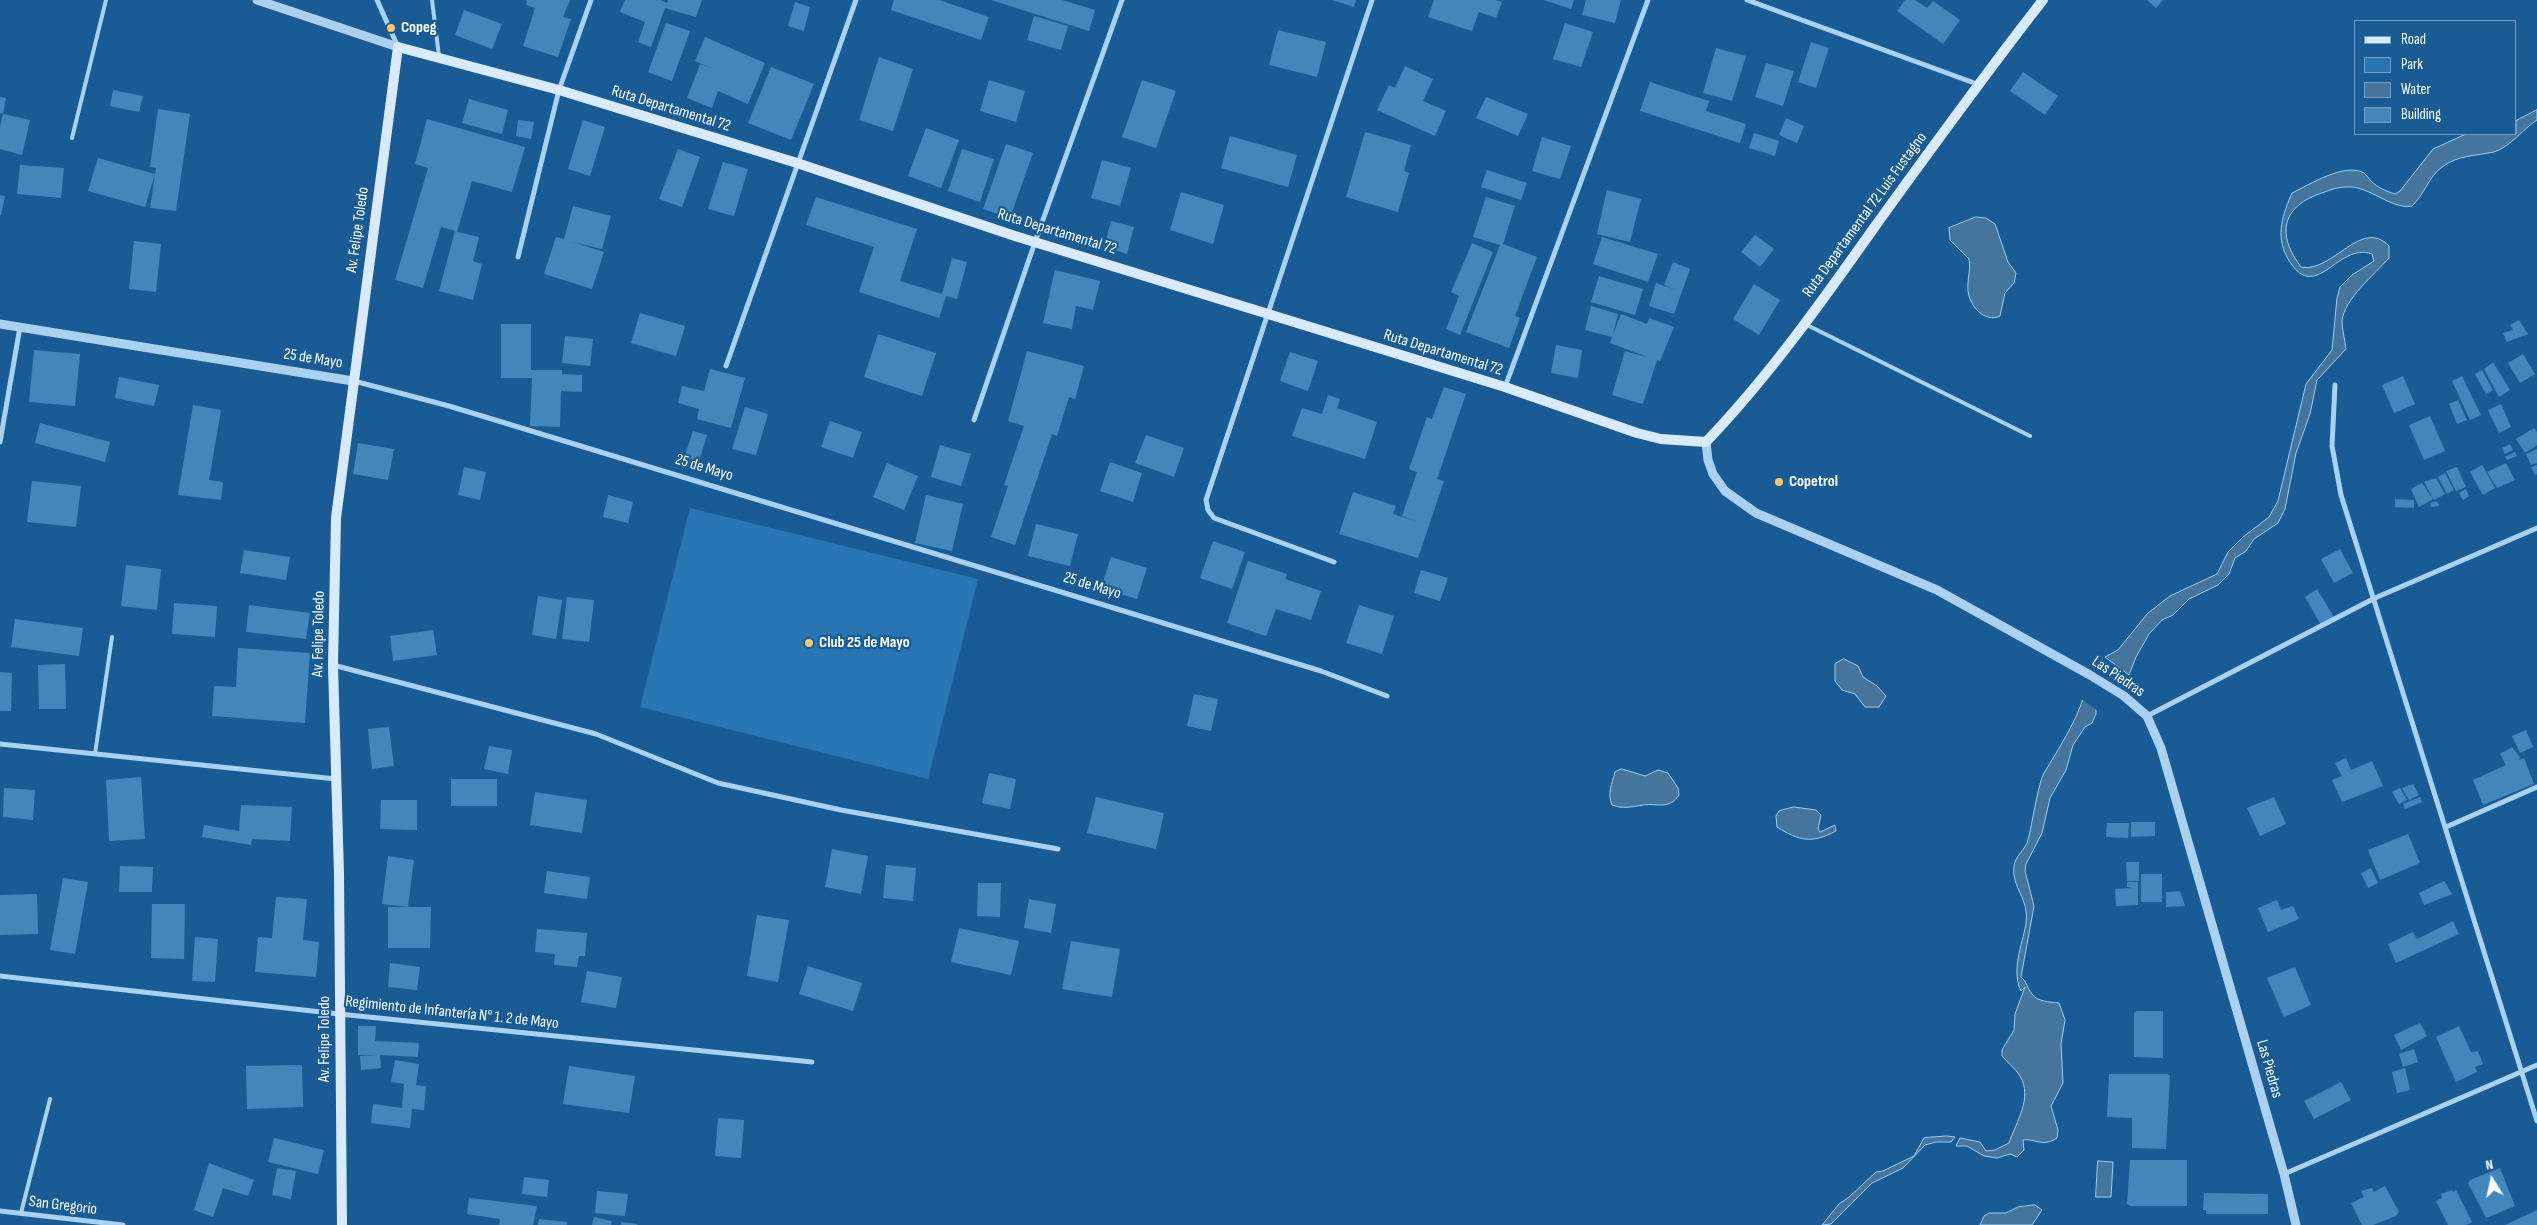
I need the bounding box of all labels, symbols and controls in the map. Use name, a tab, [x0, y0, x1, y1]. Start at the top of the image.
place label: Copeg	[401, 18, 437, 38]
legend	[2354, 20, 2517, 135]
marker: Copeg	[385, 22, 397, 34]
text: Road	[2401, 30, 2426, 49]
text: Park	[2401, 55, 2423, 74]
text: Water	[2401, 80, 2431, 99]
street label: Ruta Departamental 72	[609, 82, 733, 136]
text: Building	[2401, 105, 2441, 124]
street label: Ruta Departamental 72 Luis Fustagno	[1799, 129, 1931, 301]
street label: Av. Felipe Toledo	[342, 186, 374, 274]
street label: Ruta Departamental 72	[995, 205, 1119, 259]
street label: Ruta Departamental 72	[1381, 326, 1505, 380]
street label: 25 de Mayo	[282, 345, 344, 373]
street label: 25 de Mayo	[673, 450, 735, 486]
place label: Copetrol	[1789, 472, 1838, 492]
marker: Copetrol	[1773, 476, 1785, 488]
street label: 25 de Mayo	[1061, 568, 1123, 604]
street label: Av. Felipe Toledo	[309, 591, 329, 677]
place label: Club 25 de Mayo	[819, 633, 910, 653]
marker: Club 25 de Mayo	[803, 637, 815, 649]
street label: Las Piedras	[2088, 652, 2148, 702]
street label: Regimiento de Infantería N° 1. 2 de Mayo	[344, 992, 560, 1034]
street label: Av. Felipe Toledo	[315, 996, 335, 1082]
street label: Las Piedras	[2252, 1038, 2286, 1100]
north arrow	[2467, 1155, 2517, 1205]
text: N	[2484, 1156, 2494, 1174]
street label: San Gregorio	[28, 1192, 98, 1220]

